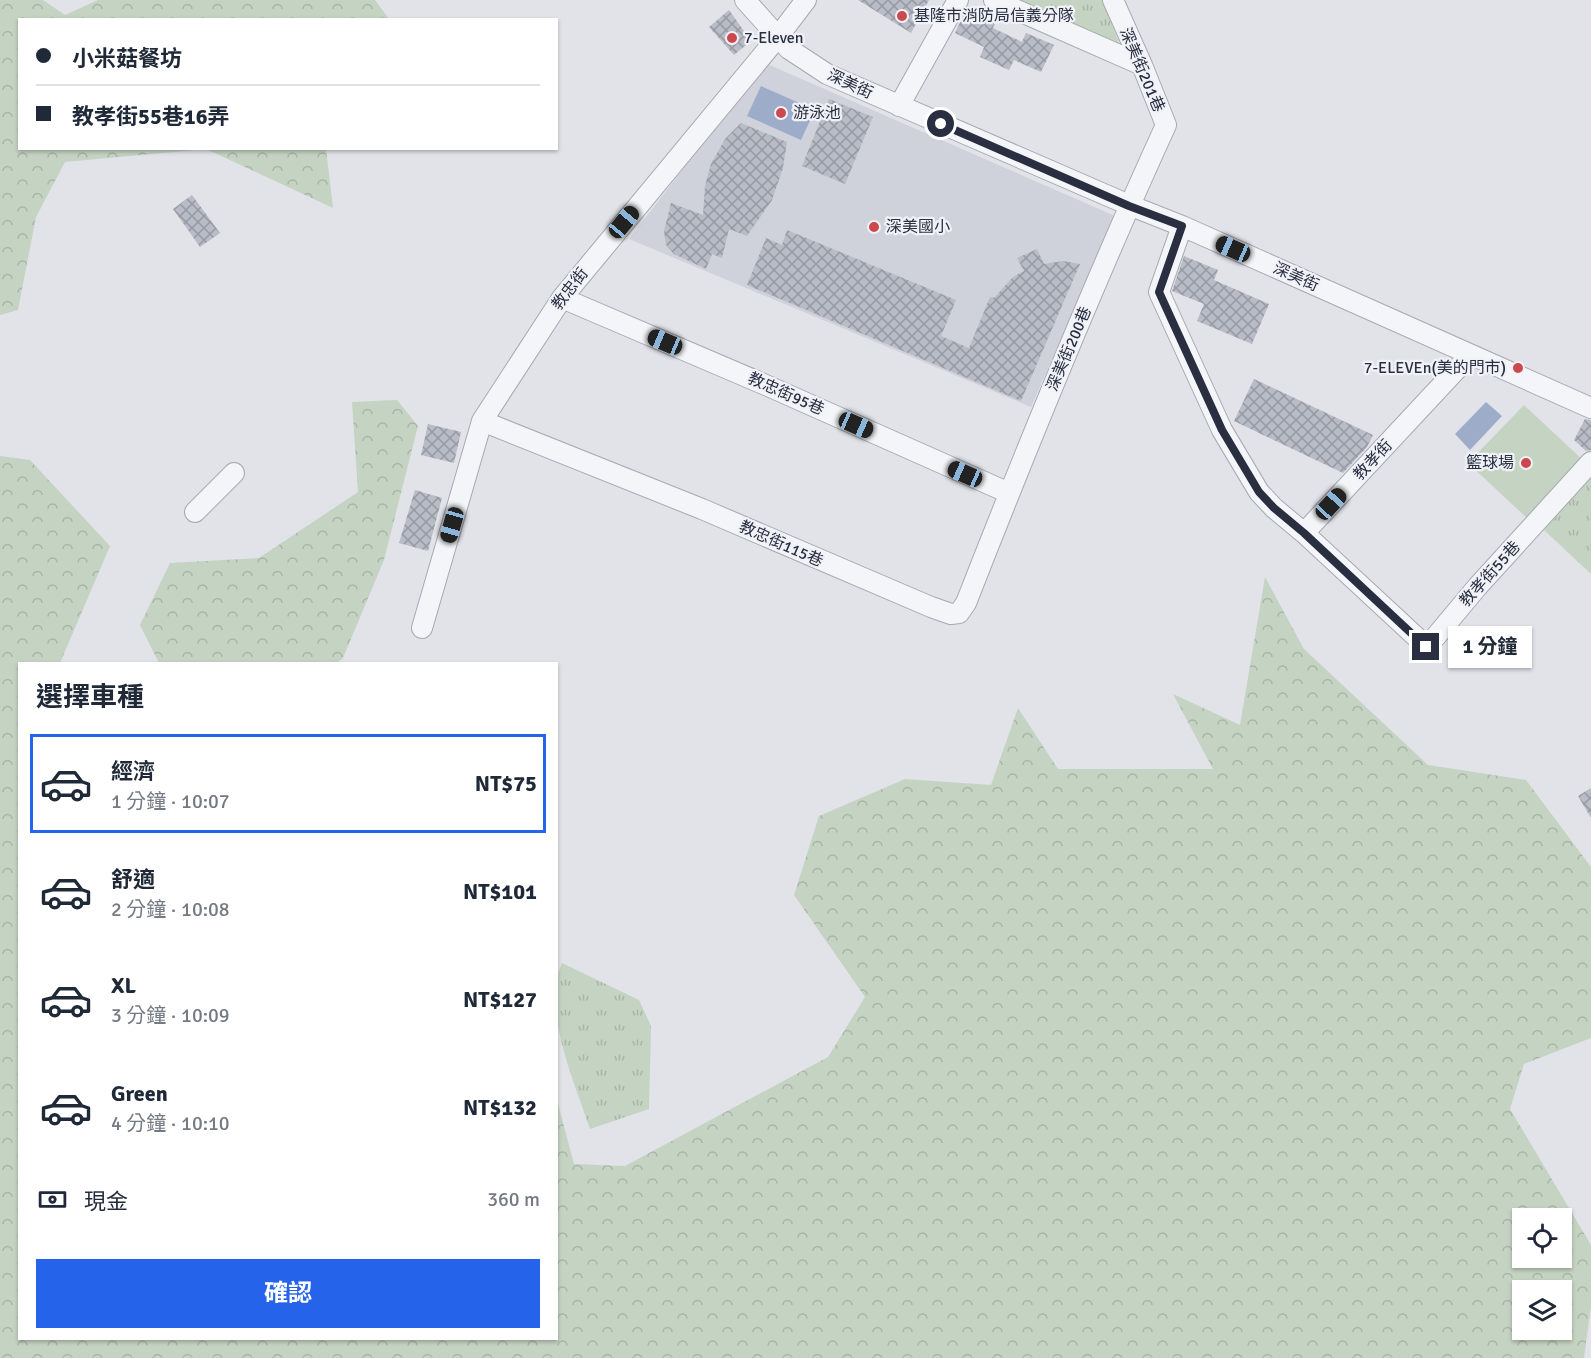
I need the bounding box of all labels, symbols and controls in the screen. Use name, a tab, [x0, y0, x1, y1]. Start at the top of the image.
place label: 基隆市消防局信義分隊	[914, 6, 1074, 26]
marker: 基隆市消防局信義分隊	[895, 9, 909, 23]
street label: 深美街201巷	[1115, 25, 1169, 115]
place label: 7-Eleven	[744, 28, 803, 48]
marker: 7-Eleven	[725, 31, 739, 45]
text: 小米菇餐坊	[72, 45, 182, 72]
street label: 深美街	[824, 65, 876, 103]
text: 教孝街55巷16弄	[72, 103, 230, 130]
place label: 游泳池	[793, 103, 841, 123]
marker: 游泳池	[774, 106, 788, 120]
route start	[927, 110, 954, 137]
car	[606, 202, 642, 242]
place label: 深美國小	[886, 217, 950, 237]
marker: 深美國小	[867, 220, 881, 234]
car	[1213, 233, 1253, 265]
street label: 深美街	[1270, 258, 1322, 296]
street label: 教忠街	[547, 264, 593, 314]
street label: 深美街200巷	[1042, 304, 1096, 394]
car	[645, 327, 685, 357]
place label: 7-ELEVEn(美的門市)	[1364, 358, 1506, 378]
marker: 7-ELEVEn(美的門市)	[1511, 361, 1525, 375]
street label: 教忠街95巷	[745, 368, 827, 420]
car	[836, 409, 876, 441]
street label: 教孝街	[1349, 436, 1397, 484]
place label: 籃球場	[1466, 453, 1514, 473]
marker: 籃球場	[1519, 456, 1533, 470]
car	[945, 458, 985, 490]
car	[1312, 485, 1350, 523]
car	[438, 505, 466, 545]
street label: 教忠街115巷	[736, 517, 826, 571]
street label: 教孝街55巷	[1455, 537, 1525, 611]
callout: 1 分鐘	[1447, 626, 1531, 668]
route end	[1412, 633, 1439, 660]
text: 1 分鐘	[1462, 634, 1518, 659]
text: 選擇車種	[36, 681, 144, 714]
icon: car	[39, 757, 93, 811]
text: 經濟	[111, 758, 155, 785]
text: NT$75	[475, 770, 537, 797]
text: 1 分鐘 · 10:07	[111, 789, 230, 814]
icon: car	[39, 865, 93, 919]
text: 舒適	[111, 866, 155, 893]
text: NT$101	[463, 878, 537, 905]
text: 2 分鐘 · 10:08	[111, 897, 230, 922]
text: XL	[111, 972, 136, 999]
icon: car	[39, 973, 93, 1027]
text: NT$127	[463, 986, 537, 1013]
text: 3 分鐘 · 10:09	[111, 1003, 230, 1028]
text: Green	[111, 1080, 168, 1107]
icon: car	[39, 1081, 93, 1135]
text: NT$132	[463, 1094, 537, 1121]
text: 4 分鐘 · 10:10	[111, 1111, 230, 1136]
icon: cash	[36, 1183, 69, 1216]
text: 360 m	[487, 1187, 540, 1212]
text: 現金	[84, 1188, 128, 1215]
map controls	[1512, 1208, 1572, 1340]
button: locate	[1512, 1208, 1572, 1268]
button: 確認	[36, 1259, 540, 1328]
button: layers	[1512, 1280, 1572, 1340]

